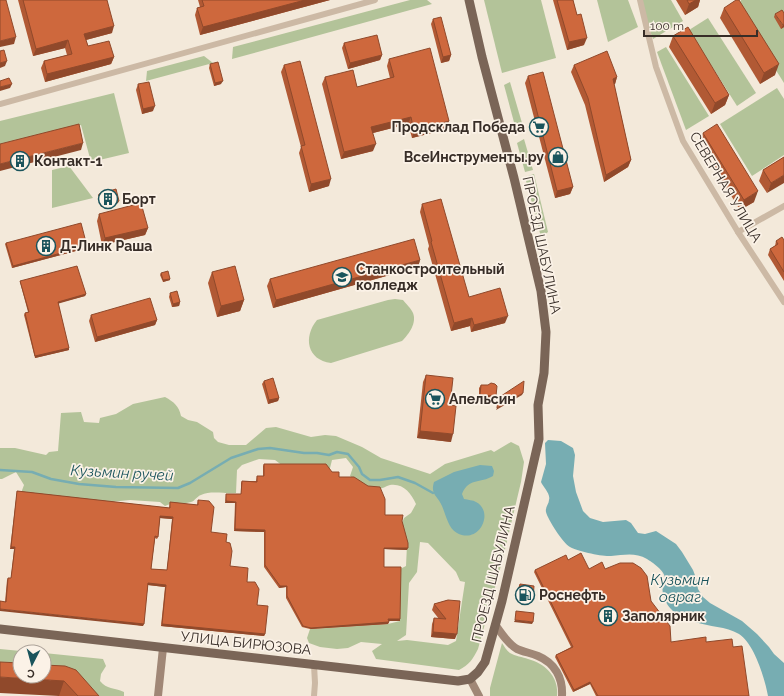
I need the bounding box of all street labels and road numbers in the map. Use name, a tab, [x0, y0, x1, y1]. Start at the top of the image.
street label: СЕВЕРНАЯ УЛИЦА	[687, 129, 766, 246]
street label: ПРОЕЗД ШАБУЛИНА	[520, 175, 565, 316]
street label: ПРОЕЗД ШАБУЛИНА	[468, 503, 518, 644]
street label: УЛИЦА БИРЮЗОВА	[180, 628, 313, 658]

